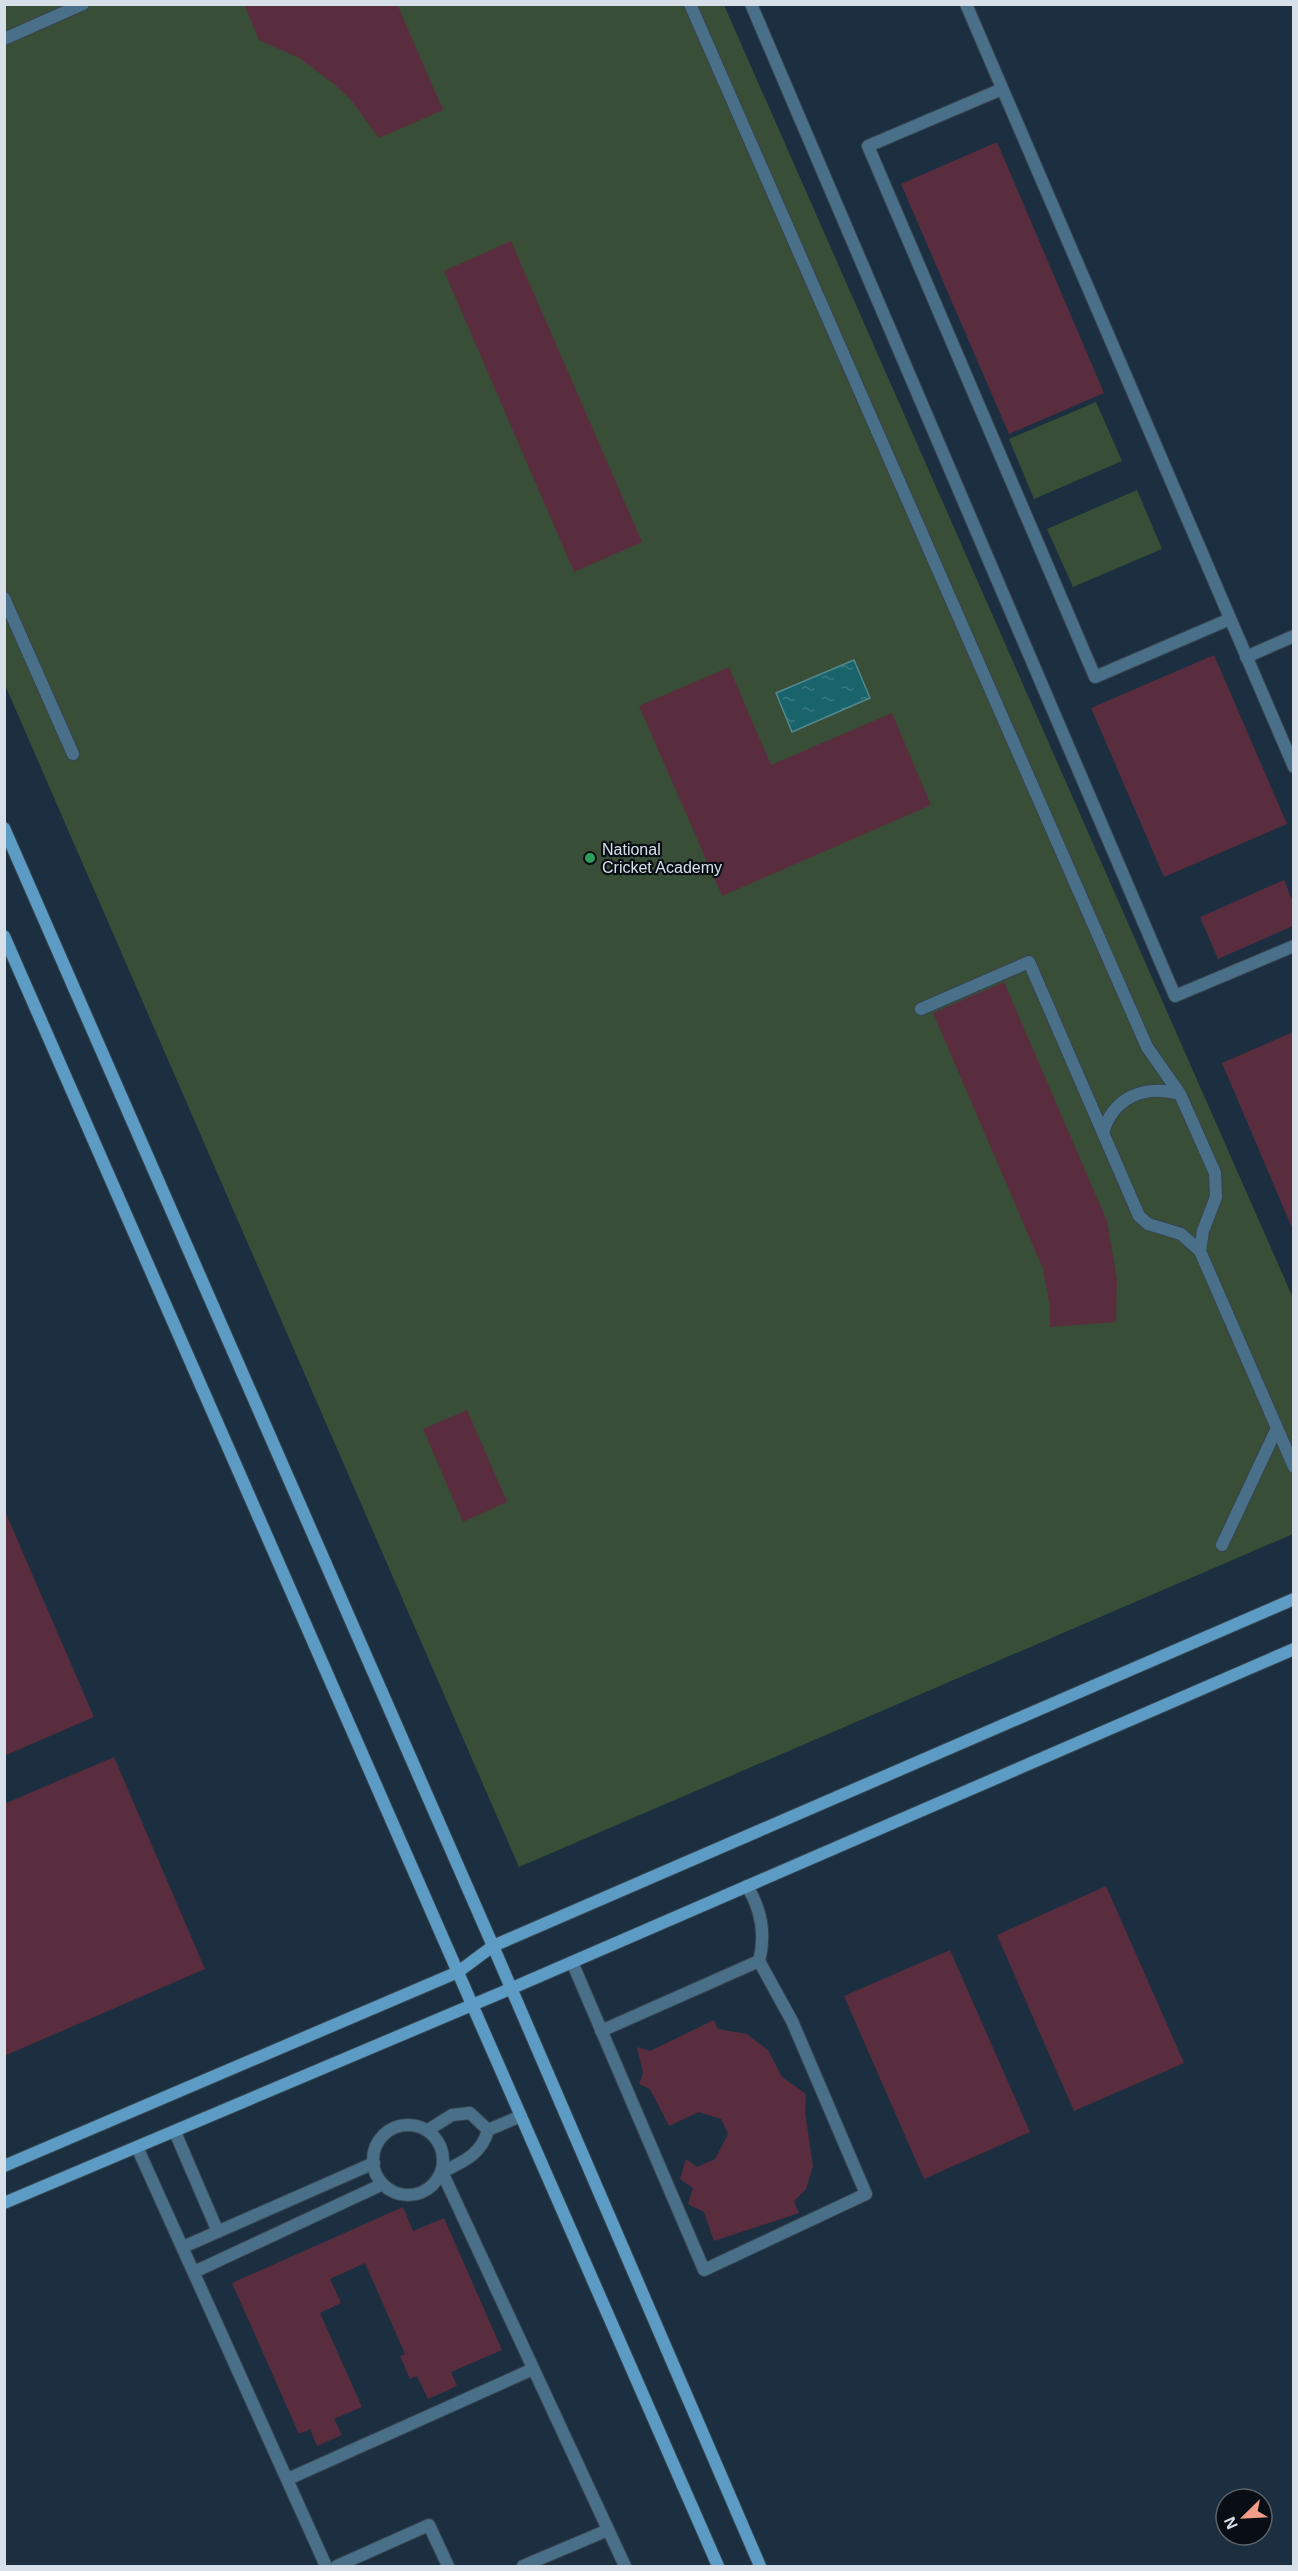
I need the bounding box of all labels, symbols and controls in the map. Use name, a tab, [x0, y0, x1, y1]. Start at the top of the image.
place label: National Cricket Academy	[602, 841, 722, 876]
marker: National Cricket Academy	[583, 851, 597, 865]
north arrow	[1214, 2487, 1274, 2547]
text: N	[1221, 2514, 1241, 2532]

